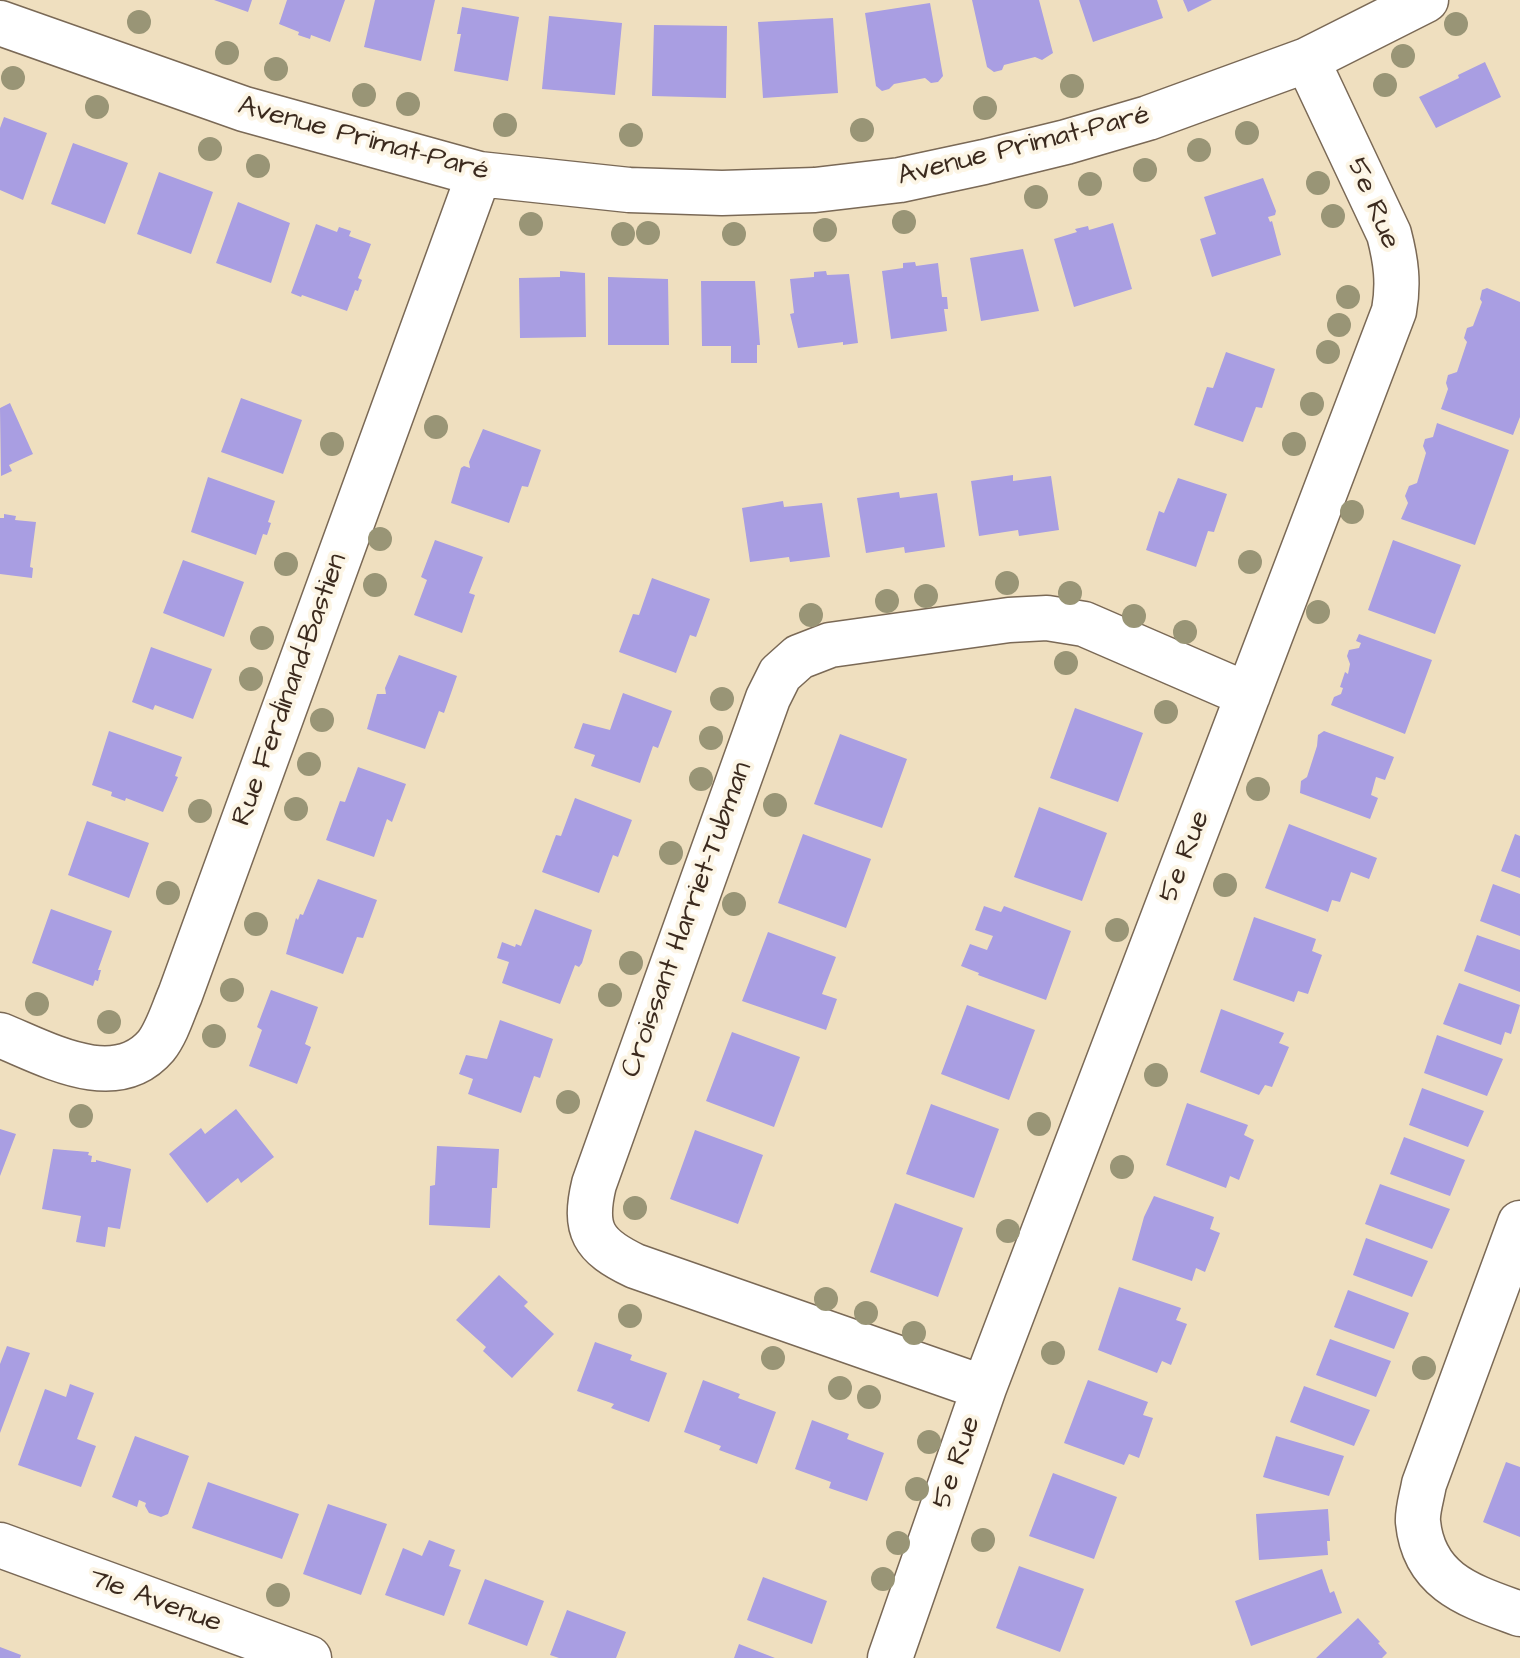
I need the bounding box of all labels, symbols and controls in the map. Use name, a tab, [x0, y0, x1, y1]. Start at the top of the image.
street label: Avenue Primat-Paré	[234, 90, 492, 190]
street label: Avenue Primat-Paré	[895, 99, 1153, 195]
street label: 5e Rue	[1338, 153, 1406, 255]
street label: Rue Ferdinand-Bastien	[226, 549, 356, 831]
street label: Croissant Harriet-Tubman	[615, 758, 761, 1082]
street label: 5e Rue	[1153, 806, 1219, 908]
street label: 5e Rue	[927, 1412, 989, 1514]
street label: 71e Avenue	[84, 1563, 226, 1641]

